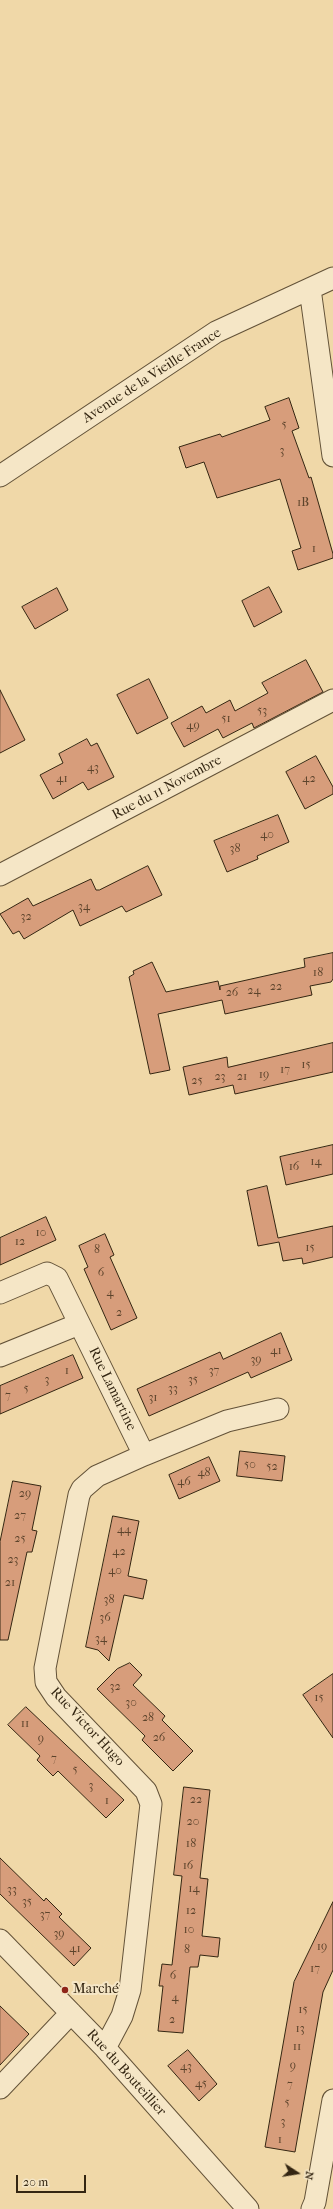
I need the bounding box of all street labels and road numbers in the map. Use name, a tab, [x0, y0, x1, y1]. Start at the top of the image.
street label: Avenue de la Vieille France	[80, 325, 224, 427]
street label: Rue du 11 Novembre	[109, 752, 225, 824]
street label: Rue Lamartine	[85, 1344, 139, 1434]
street label: Rue Victor Hugo	[46, 1684, 128, 1770]
street label: Rue du Bouteillier	[83, 2026, 169, 2120]

